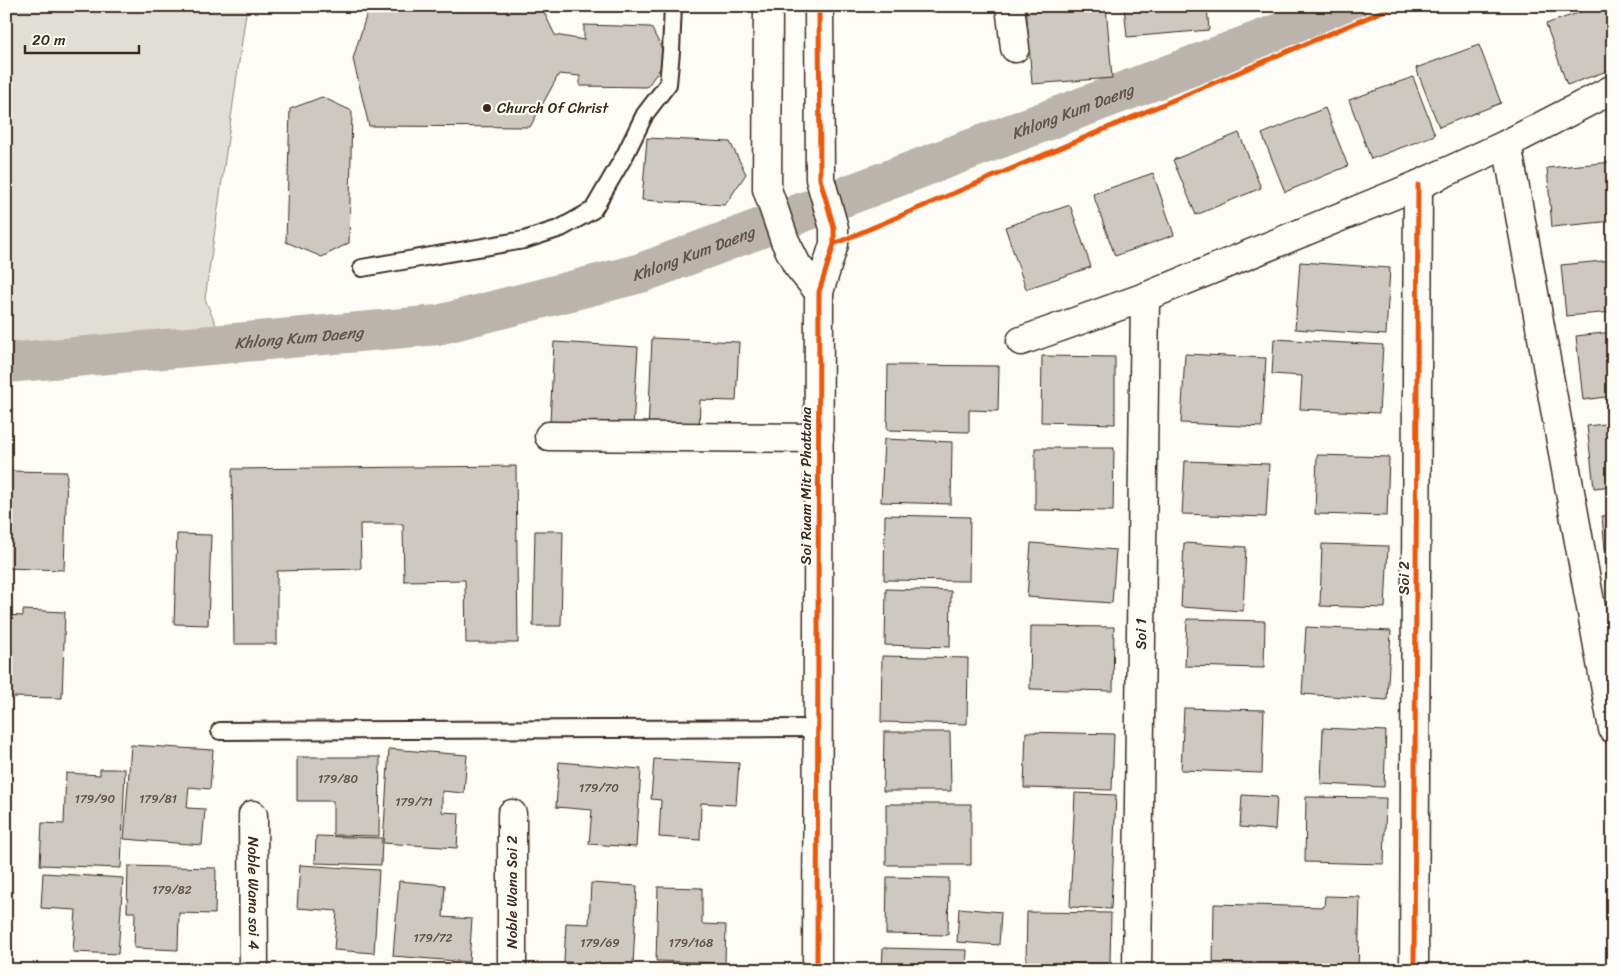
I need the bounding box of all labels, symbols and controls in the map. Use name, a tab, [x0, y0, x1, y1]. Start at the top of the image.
scale bar	[25, 22, 139, 54]
text: 20 m	[32, 27, 66, 53]
water label: Khlong Kum Daeng	[1007, 74, 1140, 148]
place label: Church Of Christ	[497, 95, 609, 121]
marker: Church Of Christ	[481, 102, 493, 114]
water label: Khlong Kum Daeng	[629, 217, 761, 290]
water label: Khlong Kum Daeng	[233, 317, 366, 358]
street label: Soi Ruam Mitr Phattana	[793, 406, 819, 565]
street label: Soi 2	[1391, 561, 1417, 595]
street label: Soi 1	[1128, 618, 1154, 650]
house number: 179/80	[318, 768, 358, 790]
house number: 179/70	[579, 777, 619, 799]
house number: 179/90	[75, 788, 116, 810]
house number: 179/81	[139, 788, 177, 810]
house number: 179/71	[395, 791, 433, 813]
street label: Noble Wana Soi 2	[499, 835, 525, 949]
street label: Noble Wana soi 4	[240, 836, 267, 950]
house number: 179/82	[152, 879, 192, 901]
house number: 179/72	[413, 927, 453, 949]
house number: 179/69	[580, 932, 620, 954]
house number: 179/168	[669, 932, 713, 954]

